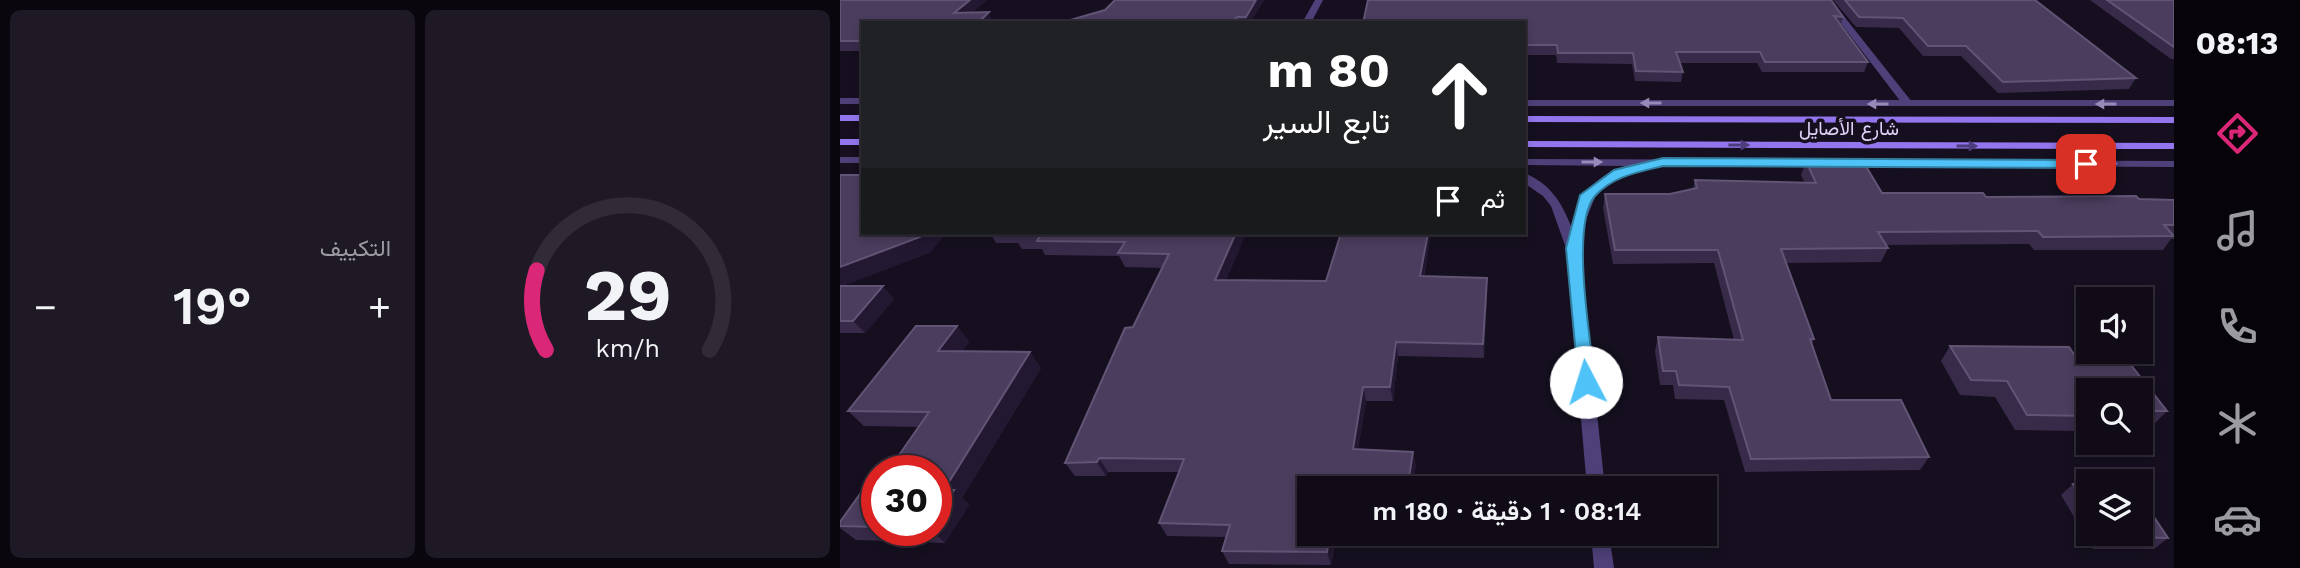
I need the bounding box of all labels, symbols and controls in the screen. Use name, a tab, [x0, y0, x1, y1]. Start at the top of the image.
text: 08:13	[2195, 24, 2279, 62]
text: 80 m	[1268, 41, 1390, 99]
icon: ahead	[1414, 49, 1505, 140]
one-way arrow	[1640, 97, 1662, 109]
one-way arrow	[1867, 98, 1889, 110]
one-way arrow	[2095, 98, 2117, 110]
text: تابع السير	[1263, 103, 1390, 141]
icon: directions	[2213, 109, 2262, 158]
street label: شارع الأصايل	[1799, 117, 1899, 141]
pin	[2056, 134, 2116, 194]
one-way arrow	[1729, 139, 1751, 151]
one-way arrow	[1956, 140, 1978, 152]
icon: arrive	[2067, 145, 2105, 183]
one-way arrow	[1582, 156, 1604, 168]
icon: arrive	[1429, 182, 1467, 220]
text: ثم	[1481, 184, 1505, 214]
icon: music	[2213, 206, 2262, 255]
text: التكييف	[320, 235, 391, 262]
text: 29	[583, 252, 672, 338]
text: 19°	[173, 276, 252, 337]
text: −	[34, 285, 57, 329]
text: +	[368, 285, 391, 329]
map controls	[2076, 287, 2153, 546]
button: sound	[2076, 287, 2153, 364]
icon: phone	[2213, 302, 2262, 351]
text: km/h	[595, 334, 660, 363]
position arrow	[1549, 345, 1623, 419]
button: search	[2076, 378, 2153, 455]
icon: climate	[2213, 399, 2262, 448]
speed limit sign: 30	[861, 455, 952, 546]
button: layers	[2076, 469, 2153, 546]
icon: car	[2213, 495, 2262, 544]
text: 08:14 · 1 دقيقة · 180 m	[1373, 496, 1641, 526]

